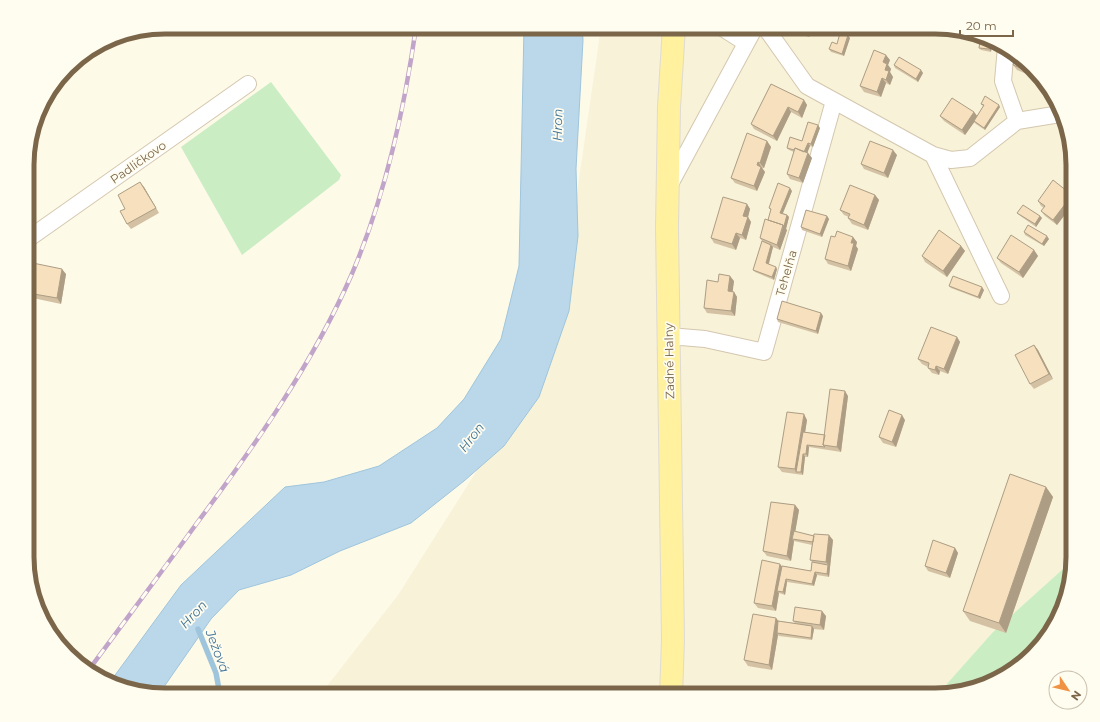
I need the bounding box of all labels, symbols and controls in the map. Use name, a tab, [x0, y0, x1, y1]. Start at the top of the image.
scale bar	[960, 12, 1013, 38]
text: 20 m	[966, 18, 997, 33]
water label: Hron	[549, 109, 565, 141]
street label: Padličkovo	[107, 137, 169, 187]
street label: Tehelňa	[772, 248, 800, 298]
street label: Zadné Halny	[661, 322, 677, 399]
water label: Hron	[455, 419, 487, 455]
water label: Hron	[176, 597, 210, 631]
water label: Ježová	[202, 627, 233, 675]
north arrow	[1048, 670, 1088, 710]
text: N	[1068, 688, 1084, 703]

